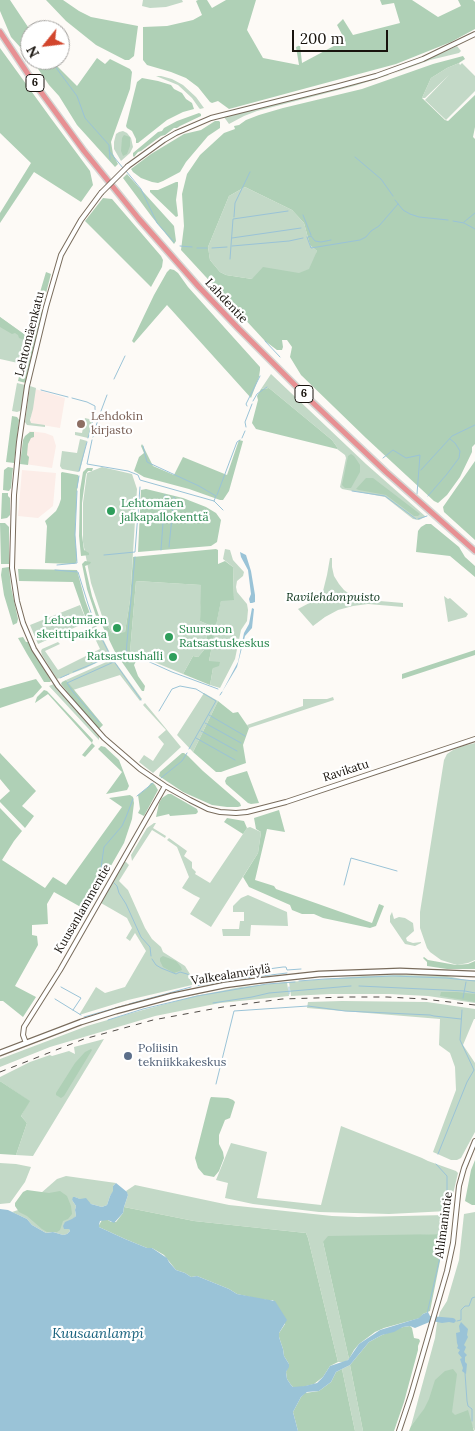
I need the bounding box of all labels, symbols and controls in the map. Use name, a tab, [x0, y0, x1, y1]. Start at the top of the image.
north arrow	[20, 20, 70, 70]
scale bar	[295, 20, 391, 52]
text: 200 m	[300, 29, 344, 48]
text: N	[22, 43, 43, 61]
road number: 6	[26, 75, 44, 92]
street label: Lahdentie	[202, 276, 250, 326]
street label: Lehtomäenkatu	[12, 290, 48, 378]
road number: 6	[295, 386, 313, 402]
place label: Lehdokin kirjasto	[91, 410, 143, 438]
marker: Lehdokin kirjasto	[75, 418, 87, 430]
place label: Lehtomäen jalkapallokenttä	[121, 497, 209, 525]
marker: Lehtomäen jalkapallokenttä	[105, 505, 117, 517]
park label: Ravilehdonpuisto	[286, 591, 380, 605]
place label: Lehotmäen skeittipaikka	[36, 614, 107, 642]
marker: Lehotmäen skeittipaikka	[111, 622, 123, 634]
place label: Suursuon Ratsastuskeskus	[179, 623, 270, 651]
marker: Suursuon Ratsastuskeskus	[163, 631, 175, 643]
place label: Ratsastushalli	[87, 650, 163, 664]
marker: Ratsastushalli	[167, 651, 179, 663]
street label: Ravikatu	[321, 757, 371, 785]
street label: Kuusanlammentie	[52, 862, 114, 956]
street label: Valkealanväylä	[190, 962, 272, 988]
place label: Poliisin tekniikkakeskus	[138, 1042, 226, 1070]
marker: Poliisin tekniikkakeskus	[122, 1050, 134, 1062]
street label: Ahlmanintie	[432, 1191, 456, 1259]
water label: Kuusaanlampi	[52, 1326, 144, 1342]

